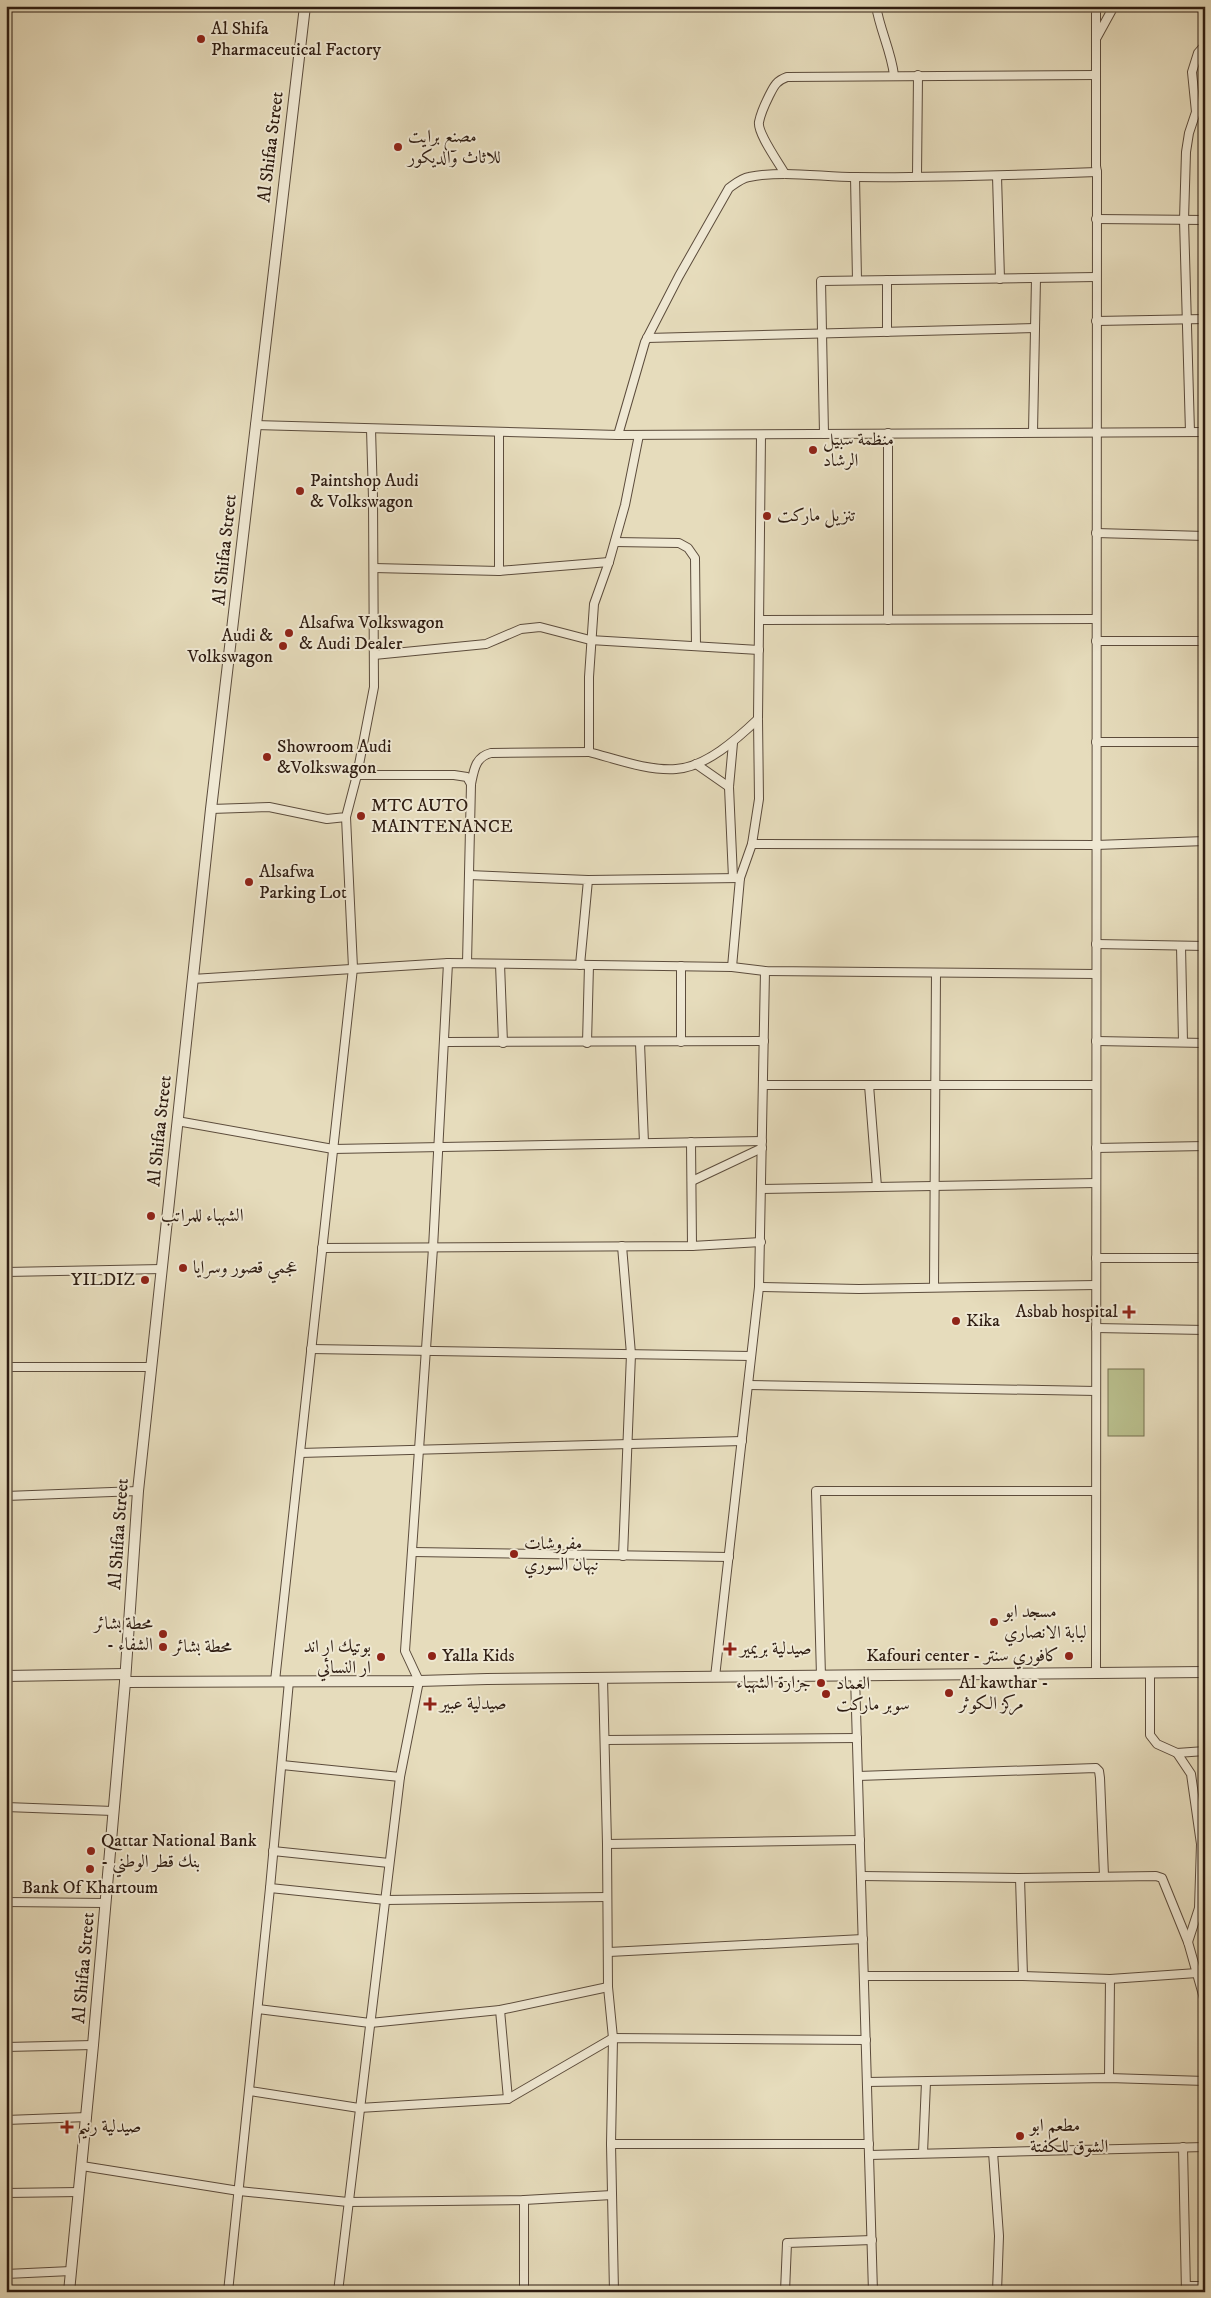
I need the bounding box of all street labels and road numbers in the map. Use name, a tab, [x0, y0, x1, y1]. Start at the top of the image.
street label: Al Shifaa Street	[253, 90, 289, 204]
street label: Al Shifaa Street	[208, 493, 242, 607]
street label: Al Shifaa Street	[143, 1074, 177, 1188]
street label: Al Shifaa Street	[104, 1477, 134, 1590]
street label: Al Shifaa Street	[68, 1911, 100, 2025]

